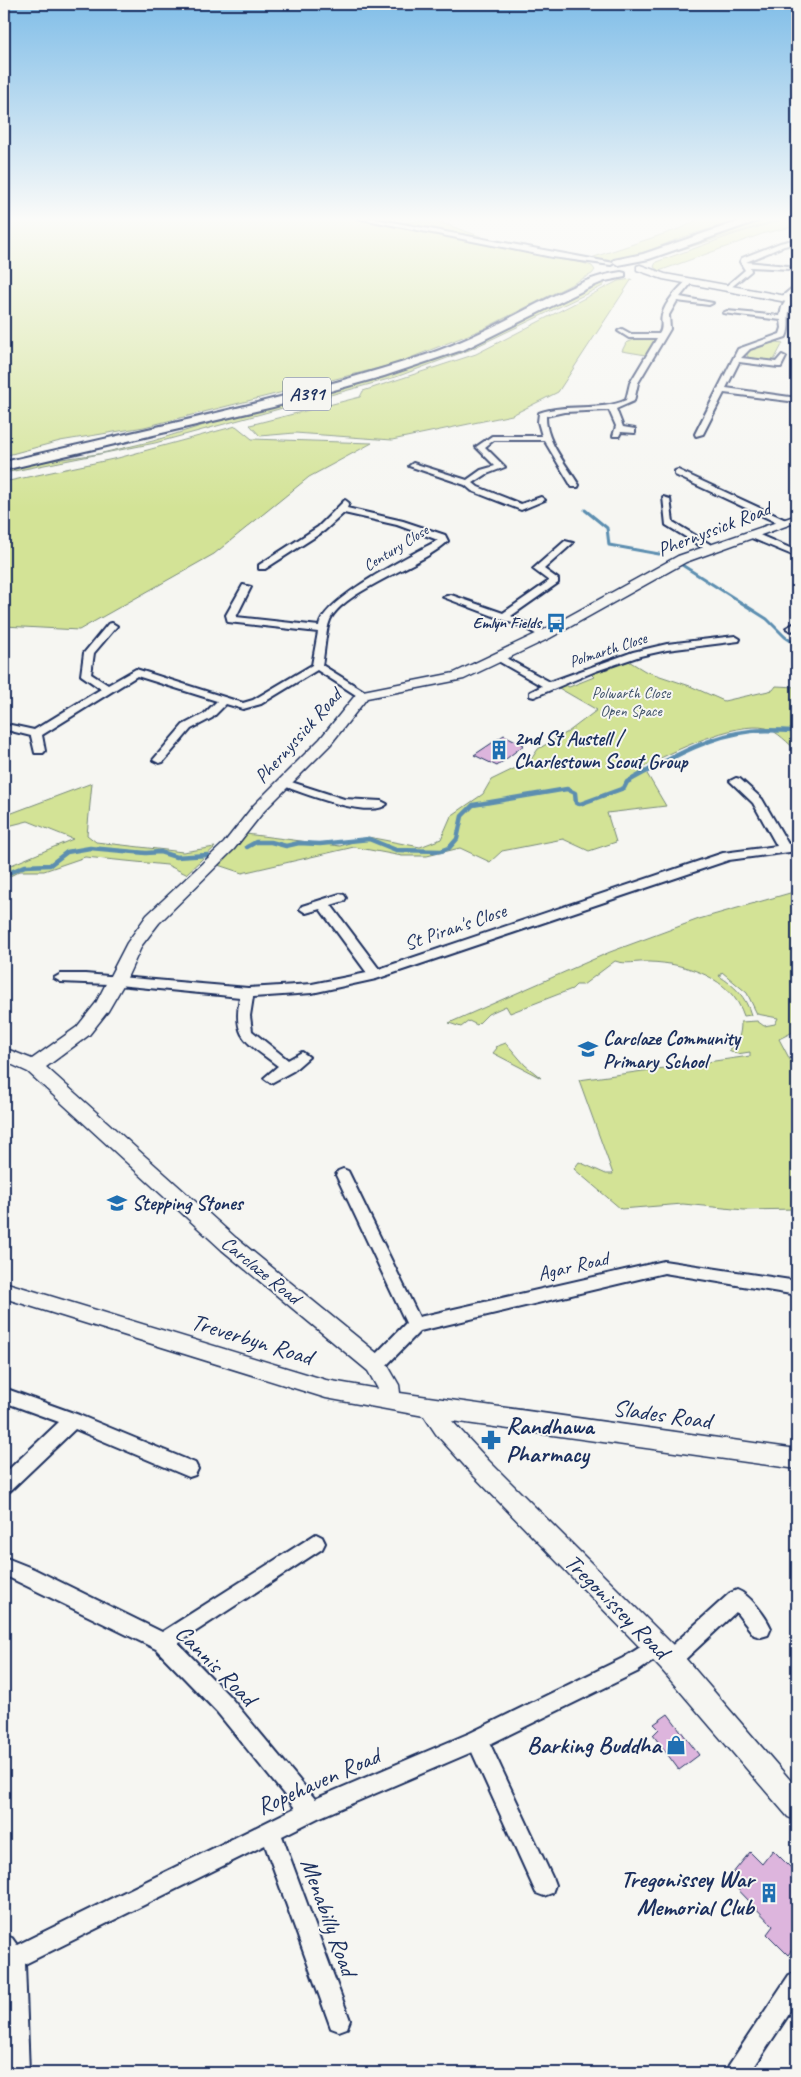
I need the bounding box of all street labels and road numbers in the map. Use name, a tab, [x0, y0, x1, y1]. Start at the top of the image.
road number: A391	[283, 378, 331, 410]
street label: Phernyssick Road	[654, 495, 777, 562]
street label: Century Close	[360, 519, 434, 576]
street label: Polmarth Close	[567, 628, 651, 672]
street label: Phernyssick Road	[249, 681, 349, 789]
street label: St Piran's Close	[401, 897, 511, 956]
street label: Carclaze Road	[216, 1230, 308, 1312]
street label: Agar Road	[535, 1245, 614, 1286]
street label: Treverbyn Road	[188, 1306, 320, 1373]
street label: Slades Road	[611, 1392, 717, 1436]
street label: Tregonissey Road	[558, 1547, 678, 1667]
street label: Cannis Road	[169, 1618, 266, 1715]
street label: Ropehaven Road	[252, 1739, 387, 1821]
street label: Menabilly Road	[294, 1854, 365, 1983]

